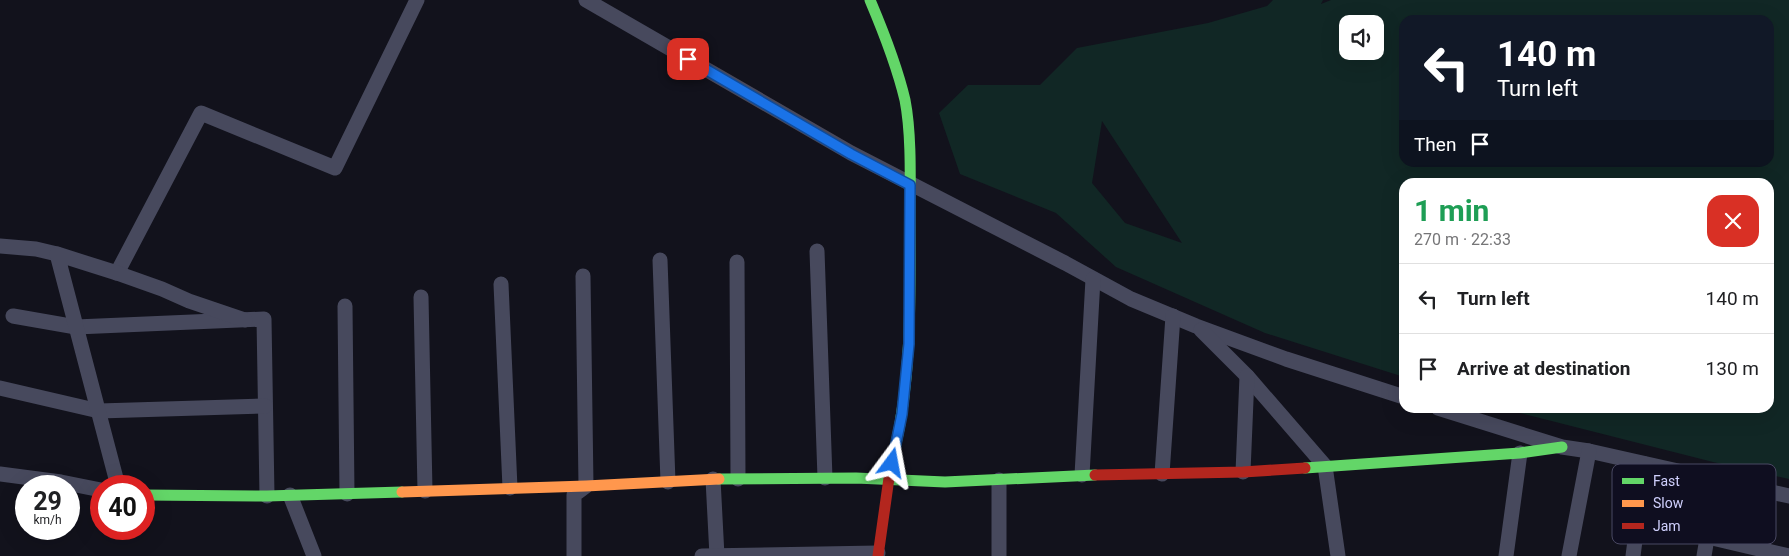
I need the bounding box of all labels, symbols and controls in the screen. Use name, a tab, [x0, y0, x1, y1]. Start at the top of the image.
map controls	[1339, 15, 1384, 60]
button: sound	[1339, 15, 1384, 60]
text: 140 m	[1497, 34, 1596, 75]
icon: left	[1414, 35, 1479, 100]
pin	[667, 38, 709, 80]
icon: arrive	[674, 45, 702, 73]
text: Turn left	[1497, 76, 1578, 101]
icon: arrive	[1466, 130, 1494, 158]
text: Then	[1414, 133, 1456, 156]
text: 1 min	[1414, 193, 1489, 228]
button: close	[1707, 195, 1759, 247]
text: 270 m · 22:33	[1414, 230, 1511, 249]
icon: left	[1414, 285, 1442, 313]
text: Turn left	[1457, 287, 1530, 310]
text: 140 m	[1706, 287, 1759, 310]
icon: arrive	[1414, 355, 1442, 383]
text: Arrive at destination	[1457, 357, 1630, 380]
text: 130 m	[1706, 357, 1759, 380]
position arrow	[865, 436, 917, 488]
legend	[1612, 464, 1776, 544]
text: Fast	[1653, 473, 1680, 489]
speed limit sign: 40	[90, 475, 155, 540]
text: 29	[33, 487, 62, 516]
text: Slow	[1653, 495, 1684, 511]
text: km/h	[33, 513, 62, 527]
text: Jam	[1653, 518, 1681, 534]

